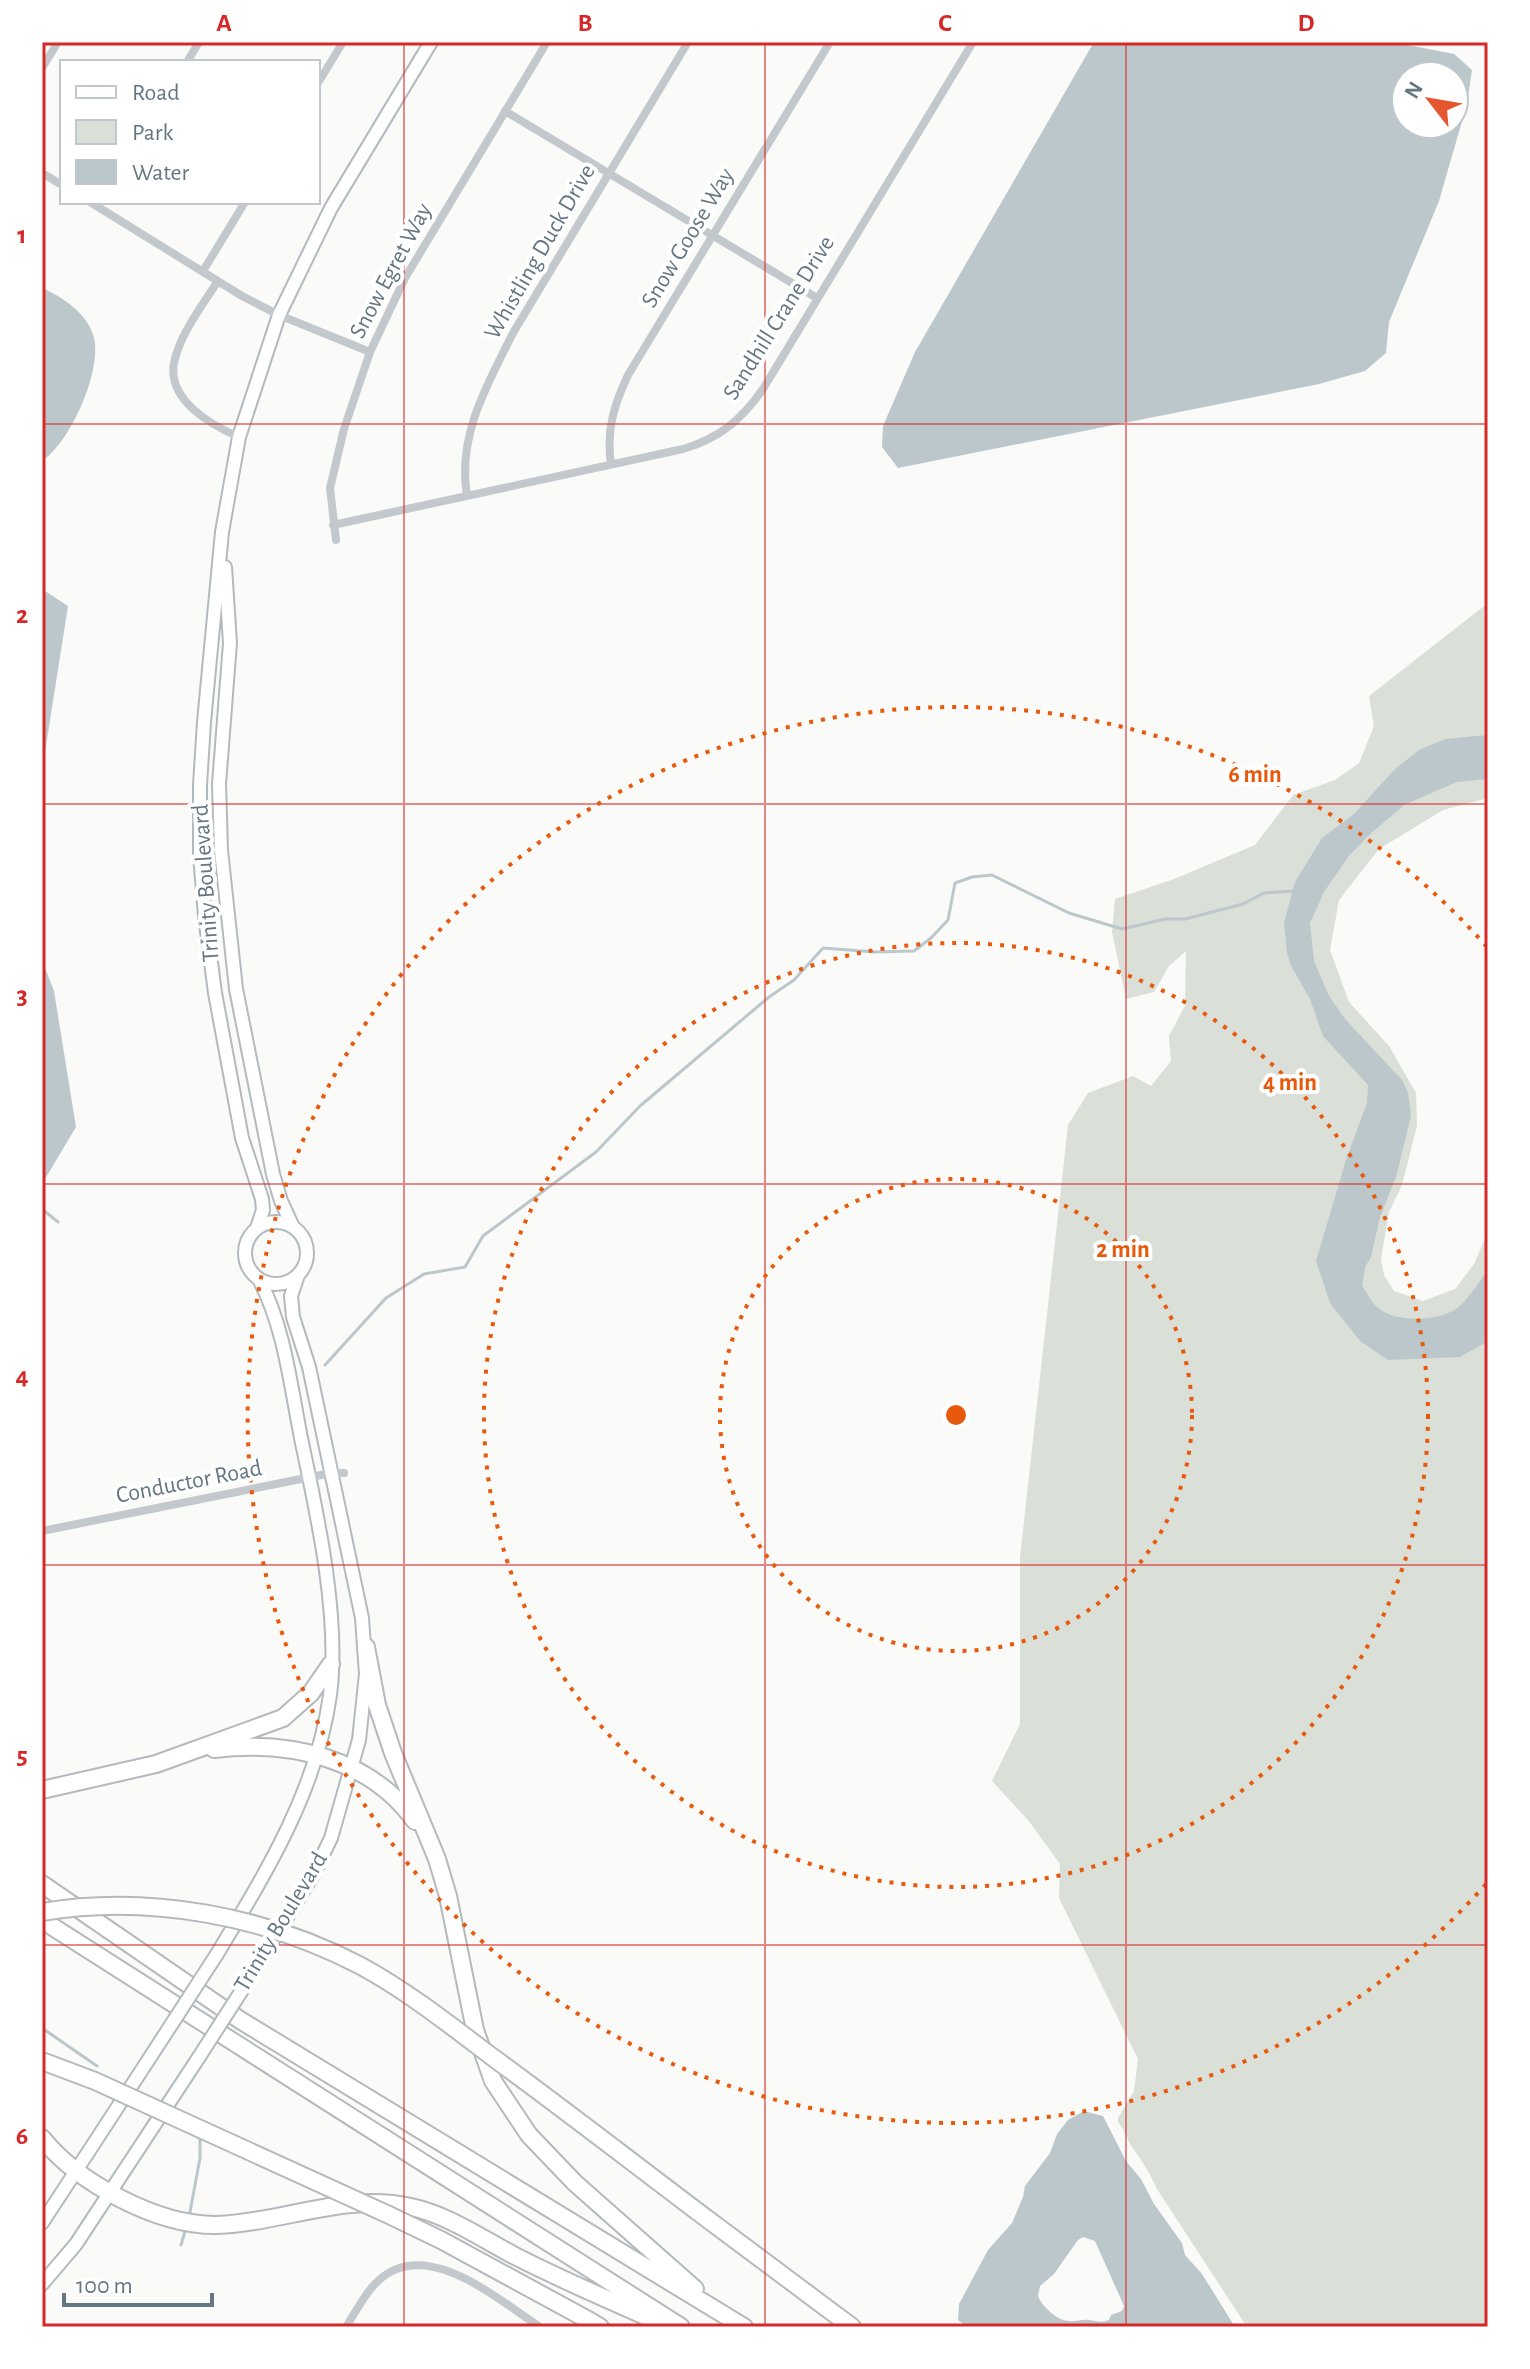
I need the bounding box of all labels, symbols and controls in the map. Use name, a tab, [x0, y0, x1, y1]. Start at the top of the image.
text: A	[216, 10, 232, 36]
text: B	[577, 10, 593, 36]
text: C	[938, 10, 952, 36]
text: D	[1297, 10, 1315, 36]
legend	[60, 60, 320, 204]
north arrow	[1390, 60, 1470, 140]
text: N	[1400, 78, 1427, 102]
text: Road	[132, 81, 180, 105]
text: Park	[132, 121, 173, 145]
street label: Whistling Duck Drive	[480, 160, 600, 344]
text: Water	[132, 161, 190, 185]
street label: Snow Goose Way	[637, 164, 739, 312]
street label: Snow Egret Way	[345, 200, 437, 342]
text: 1	[17, 222, 27, 248]
street label: Sandhill Crane Drive	[719, 232, 839, 404]
text: 2	[16, 602, 28, 628]
text: 6 min	[1228, 763, 1282, 787]
street label: Trinity Boulevard	[189, 803, 223, 963]
text: 3	[16, 983, 28, 1009]
text: 4 min	[1263, 1071, 1317, 1095]
text: 2 min	[1096, 1238, 1150, 1262]
text: 4	[15, 1363, 29, 1389]
centre of rings	[942, 1401, 970, 1429]
street label: Conductor Road	[114, 1456, 264, 1508]
text: 5	[16, 1743, 28, 1769]
street label: Trinity Boulevard	[230, 1848, 332, 1996]
text: 6	[16, 2123, 28, 2149]
scale bar	[64, 2257, 212, 2307]
text: 100 m	[76, 2274, 133, 2298]

